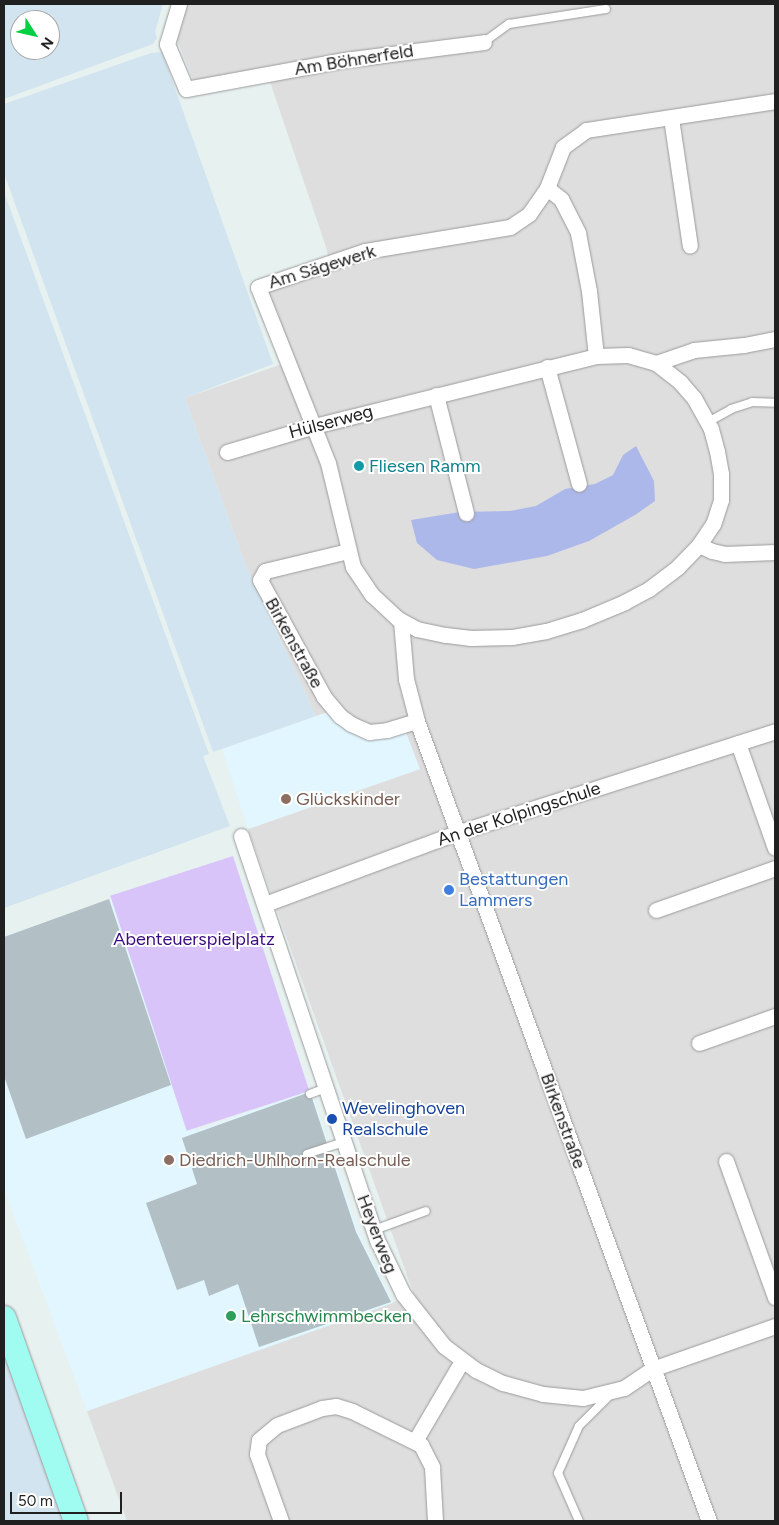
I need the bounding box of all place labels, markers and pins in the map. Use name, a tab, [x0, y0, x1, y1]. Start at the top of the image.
place label: Fliesen Ramm	[369, 455, 481, 477]
marker: Fliesen Ramm	[353, 460, 365, 472]
place label: Glückskinder	[296, 788, 400, 810]
marker: Glückskinder	[280, 793, 292, 805]
place label: Bestattungen Lammers	[459, 869, 568, 912]
marker: Bestattungen Lammers	[443, 884, 455, 896]
place label: Wevelinghoven Realschule	[342, 1098, 465, 1140]
marker: Wevelinghoven Realschule	[326, 1113, 338, 1125]
place label: Diedrich-Uhlhorn-Realschule	[179, 1149, 411, 1171]
marker: Diedrich-Uhlhorn-Realschule	[163, 1154, 175, 1166]
place label: Lehrschwimmbecken	[241, 1305, 412, 1327]
marker: Lehrschwimmbecken	[225, 1310, 237, 1322]

